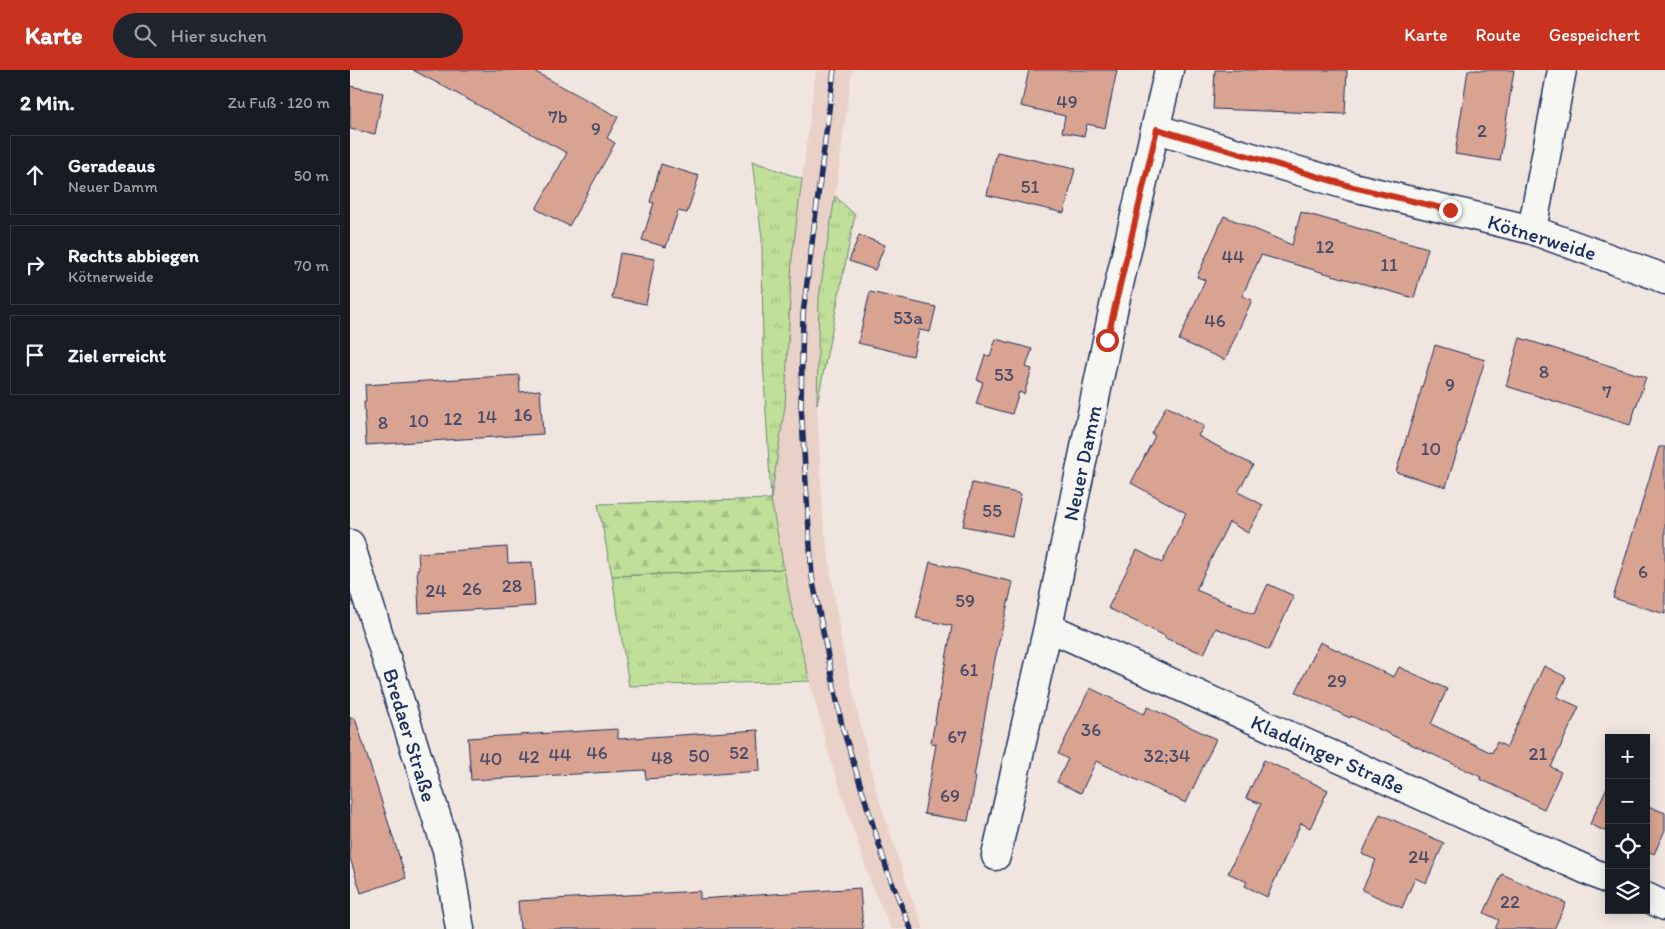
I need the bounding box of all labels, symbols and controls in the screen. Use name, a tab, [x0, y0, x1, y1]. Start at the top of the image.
search box	[113, 13, 463, 58]
text: Karte	[25, 21, 83, 50]
icon: search	[131, 21, 159, 49]
text: Hier suchen	[171, 24, 267, 47]
text: Karte	[1404, 24, 1447, 46]
text: Route	[1475, 24, 1521, 46]
text: Gespeichert	[1549, 24, 1640, 46]
text: 2 Min.	[20, 90, 75, 115]
house number: 49	[1056, 90, 1078, 113]
text: Zu Fuß · 120 m	[228, 93, 330, 112]
house number: 7b	[548, 105, 568, 128]
house number: 9	[591, 117, 601, 140]
house number: 2	[1477, 119, 1487, 142]
text: Geradeaus	[68, 154, 155, 177]
icon: ahead	[21, 161, 49, 189]
text: 50 m	[294, 166, 329, 185]
house number: 51	[1021, 175, 1040, 198]
text: Neuer Damm	[68, 177, 158, 196]
route end	[1439, 199, 1462, 222]
street label: Kötnerweide	[1485, 209, 1599, 265]
house number: 12	[1316, 235, 1334, 258]
text: Rechts abbiegen	[68, 244, 199, 267]
house number: 44	[1222, 245, 1244, 268]
icon: right	[21, 251, 49, 279]
house number: 11	[1380, 253, 1398, 276]
text: 70 m	[294, 256, 329, 275]
text: Kötnerweide	[68, 267, 154, 286]
house number: 53a	[893, 306, 923, 329]
house number: 46	[1204, 309, 1226, 332]
route start	[1096, 329, 1119, 352]
icon: arrive	[21, 341, 49, 369]
text: Ziel erreicht	[68, 344, 166, 367]
house number: 8	[1539, 360, 1549, 383]
house number: 53	[994, 363, 1014, 386]
house number: 9	[1445, 373, 1455, 396]
house number: 7	[1602, 380, 1612, 403]
house number: 16	[514, 403, 532, 426]
street label: Neuer Damm	[1058, 403, 1107, 523]
house number: 14	[477, 405, 497, 428]
house number: 12	[444, 407, 462, 430]
house number: 10	[409, 409, 429, 432]
house number: 8	[378, 411, 388, 434]
house number: 10	[1421, 437, 1441, 460]
house number: 55	[982, 499, 1002, 522]
house number: 6	[1638, 560, 1648, 583]
house number: 28	[502, 574, 522, 597]
house number: 26	[462, 577, 482, 600]
house number: 24	[425, 579, 447, 602]
house number: 59	[955, 589, 975, 612]
house number: 61	[960, 658, 979, 681]
street label: Bredaer Straße	[378, 665, 442, 805]
house number: 29	[1327, 669, 1347, 692]
street label: Kladdinger Straße	[1247, 709, 1409, 799]
house number: 36	[1081, 718, 1101, 741]
house number: 67	[947, 725, 967, 748]
map controls	[1605, 734, 1650, 914]
button: +	[1605, 734, 1650, 779]
house number: 46	[586, 741, 608, 764]
house number: 52	[729, 741, 749, 764]
house number: 21	[1529, 742, 1548, 765]
house number: 44	[549, 743, 571, 766]
house number: 50	[688, 744, 710, 767]
house number: 32;34	[1144, 744, 1190, 767]
house number: 42	[518, 745, 540, 768]
house number: 48	[651, 746, 673, 769]
house number: 40	[479, 747, 503, 770]
button: −	[1605, 779, 1650, 824]
house number: 69	[940, 784, 960, 807]
button: locate	[1605, 824, 1650, 869]
house number: 24	[1408, 845, 1430, 868]
button: layers	[1605, 869, 1650, 914]
house number: 22	[1500, 890, 1520, 913]

